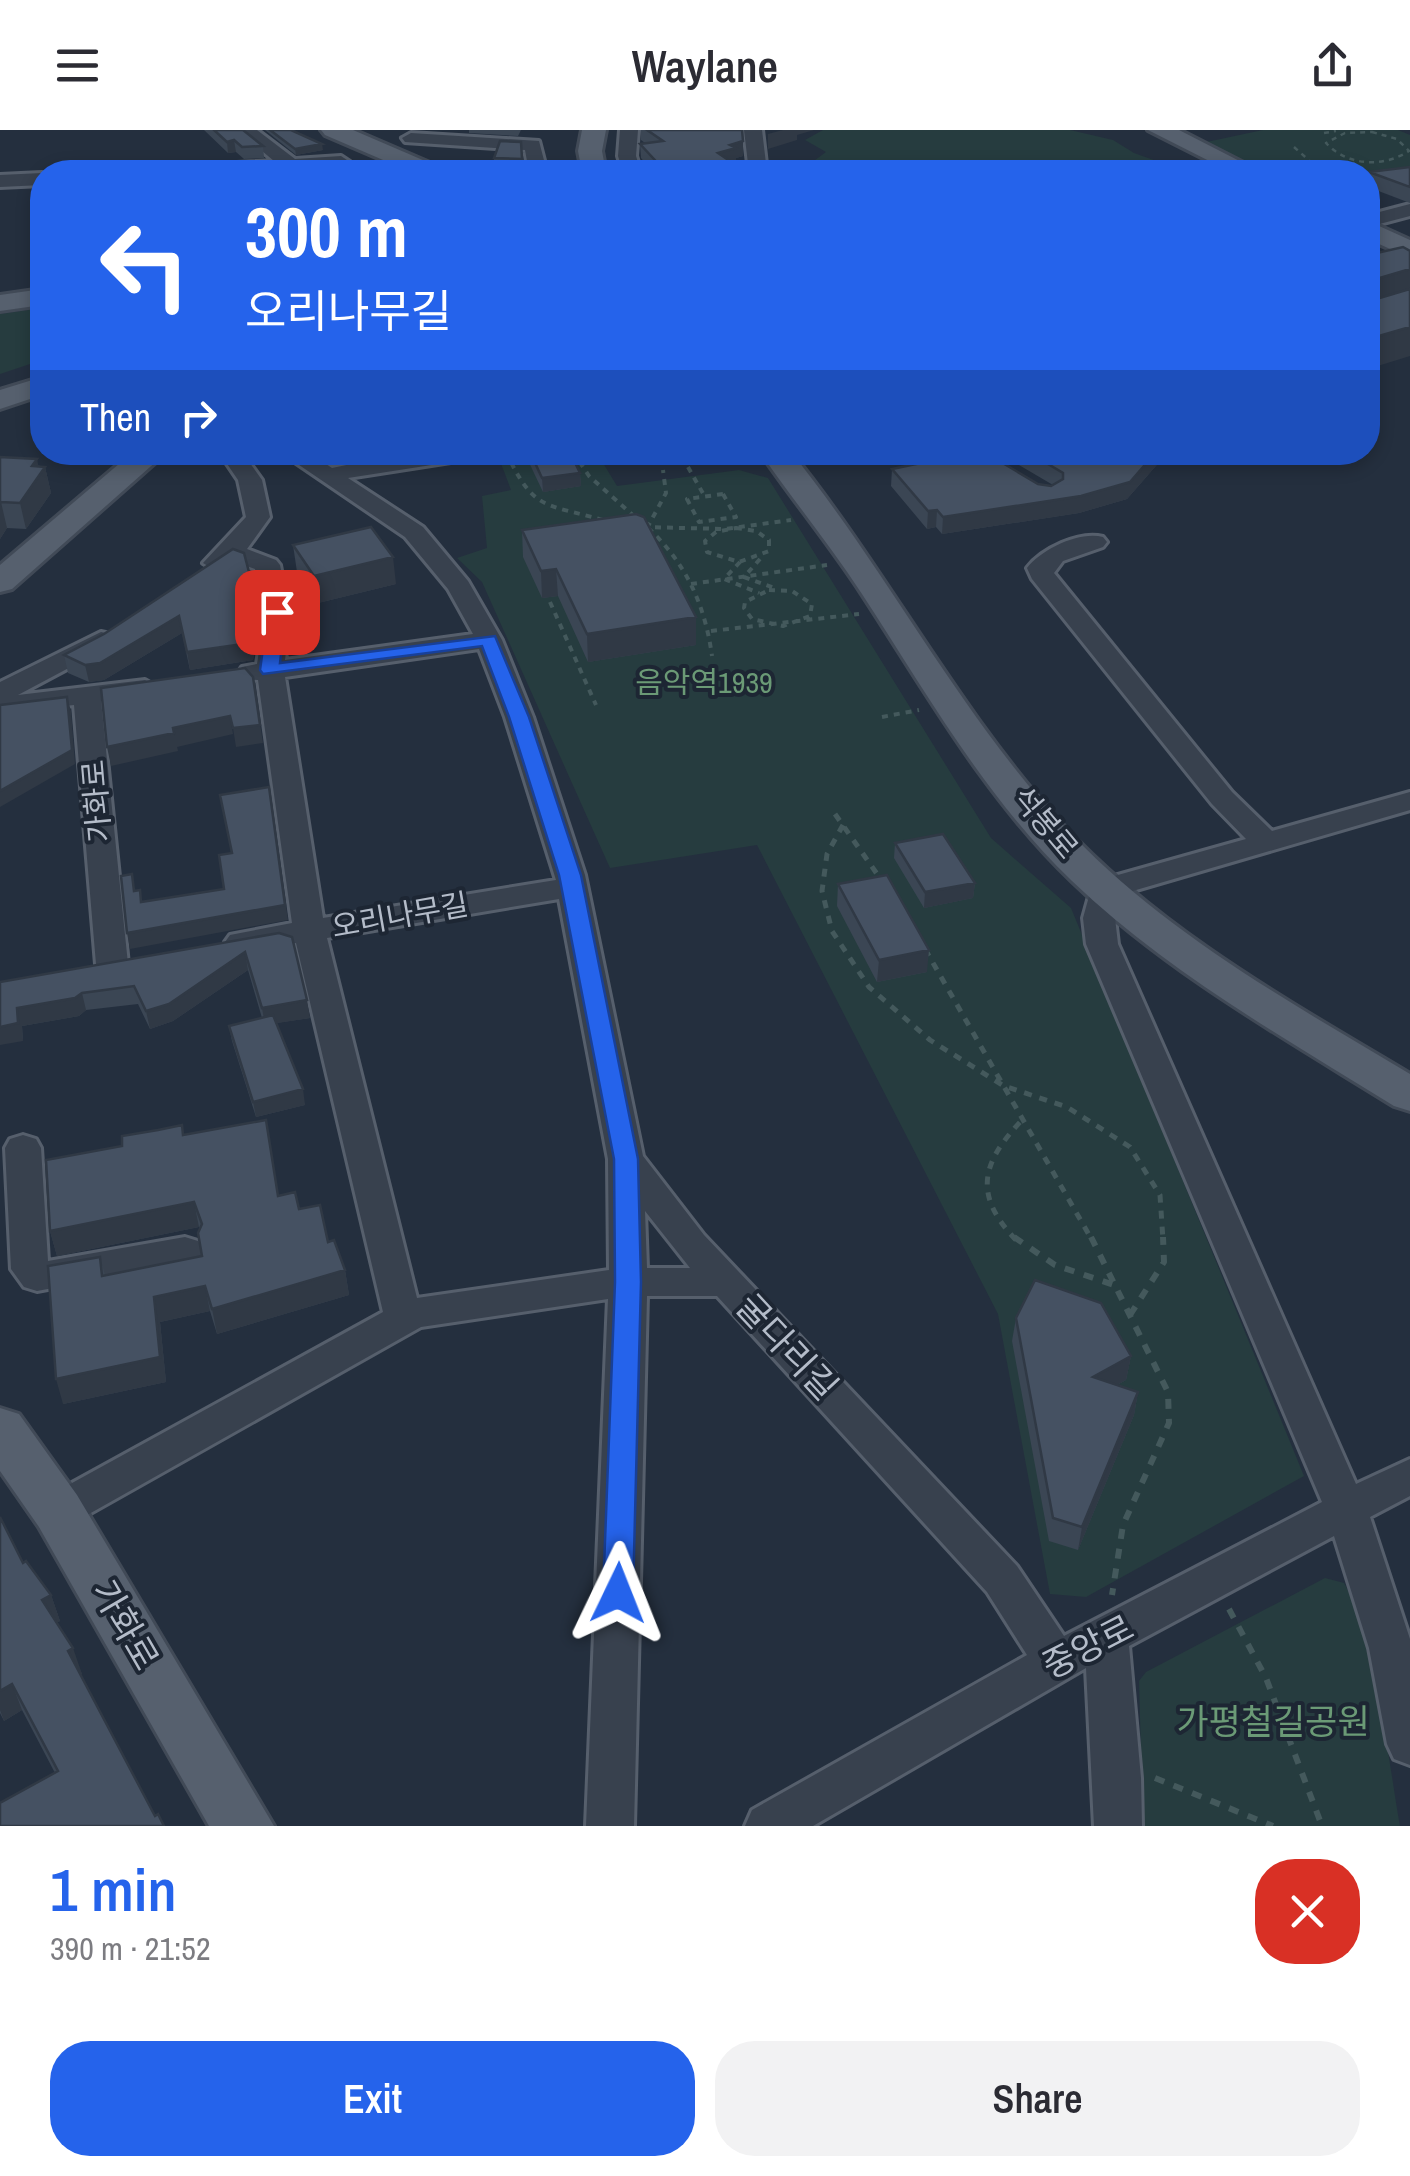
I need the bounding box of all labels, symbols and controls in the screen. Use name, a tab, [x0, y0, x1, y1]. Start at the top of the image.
text: Waylane	[632, 35, 778, 96]
icon: menu	[50, 38, 105, 93]
icon: share	[1305, 38, 1360, 93]
text: 300 m	[245, 185, 408, 279]
icon: left	[80, 200, 210, 330]
text: 오리나무길	[245, 280, 452, 341]
icon: right	[171, 390, 226, 445]
text: Then	[80, 392, 151, 443]
pin	[235, 570, 320, 655]
icon: arrive	[250, 585, 305, 640]
park label: 음악역1939	[635, 662, 773, 702]
street label: 가화로	[72, 758, 120, 844]
street label: 석봉로	[1004, 778, 1088, 867]
street label: 오리나무길	[328, 883, 471, 947]
street label: 굴다리길	[726, 1284, 848, 1410]
position arrow	[566, 1541, 670, 1645]
street label: 가화로	[81, 1571, 170, 1678]
street label: 중앙로	[1034, 1604, 1141, 1689]
park label: 가평철길공원	[1176, 1698, 1370, 1745]
text: 1 min	[50, 1849, 177, 1930]
button: close	[1255, 1859, 1360, 1964]
text: 390 m · 21:52	[50, 1927, 210, 1970]
button: Exit	[50, 2041, 695, 2156]
button: Share	[715, 2041, 1360, 2156]

